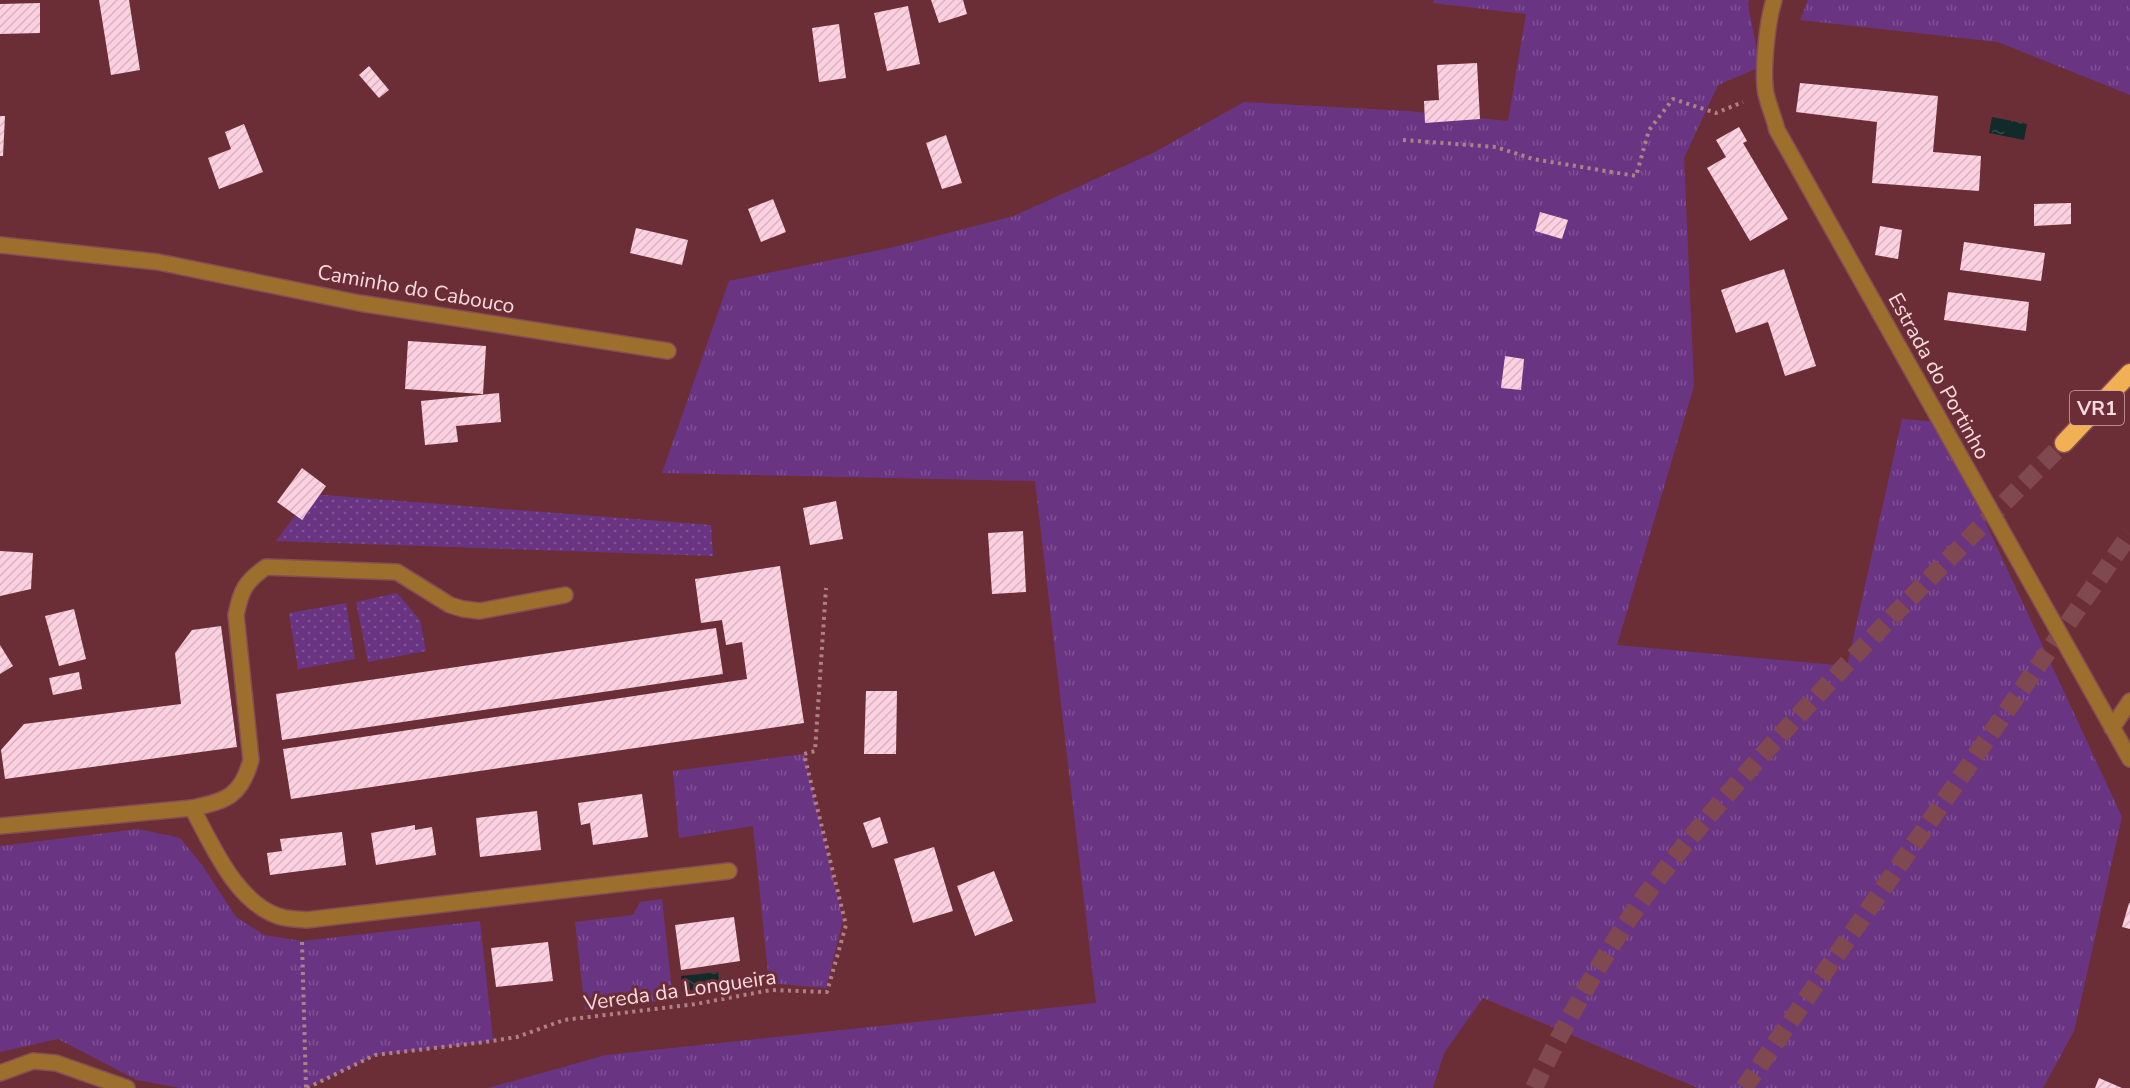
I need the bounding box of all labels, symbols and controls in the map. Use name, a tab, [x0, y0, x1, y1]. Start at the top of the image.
street label: Caminho do Cabouco	[315, 258, 517, 320]
street label: Estrada do Portinho	[1882, 288, 1996, 464]
road number: VR1	[2070, 391, 2124, 425]
street label: Vereda da Longueira	[581, 963, 778, 1018]

